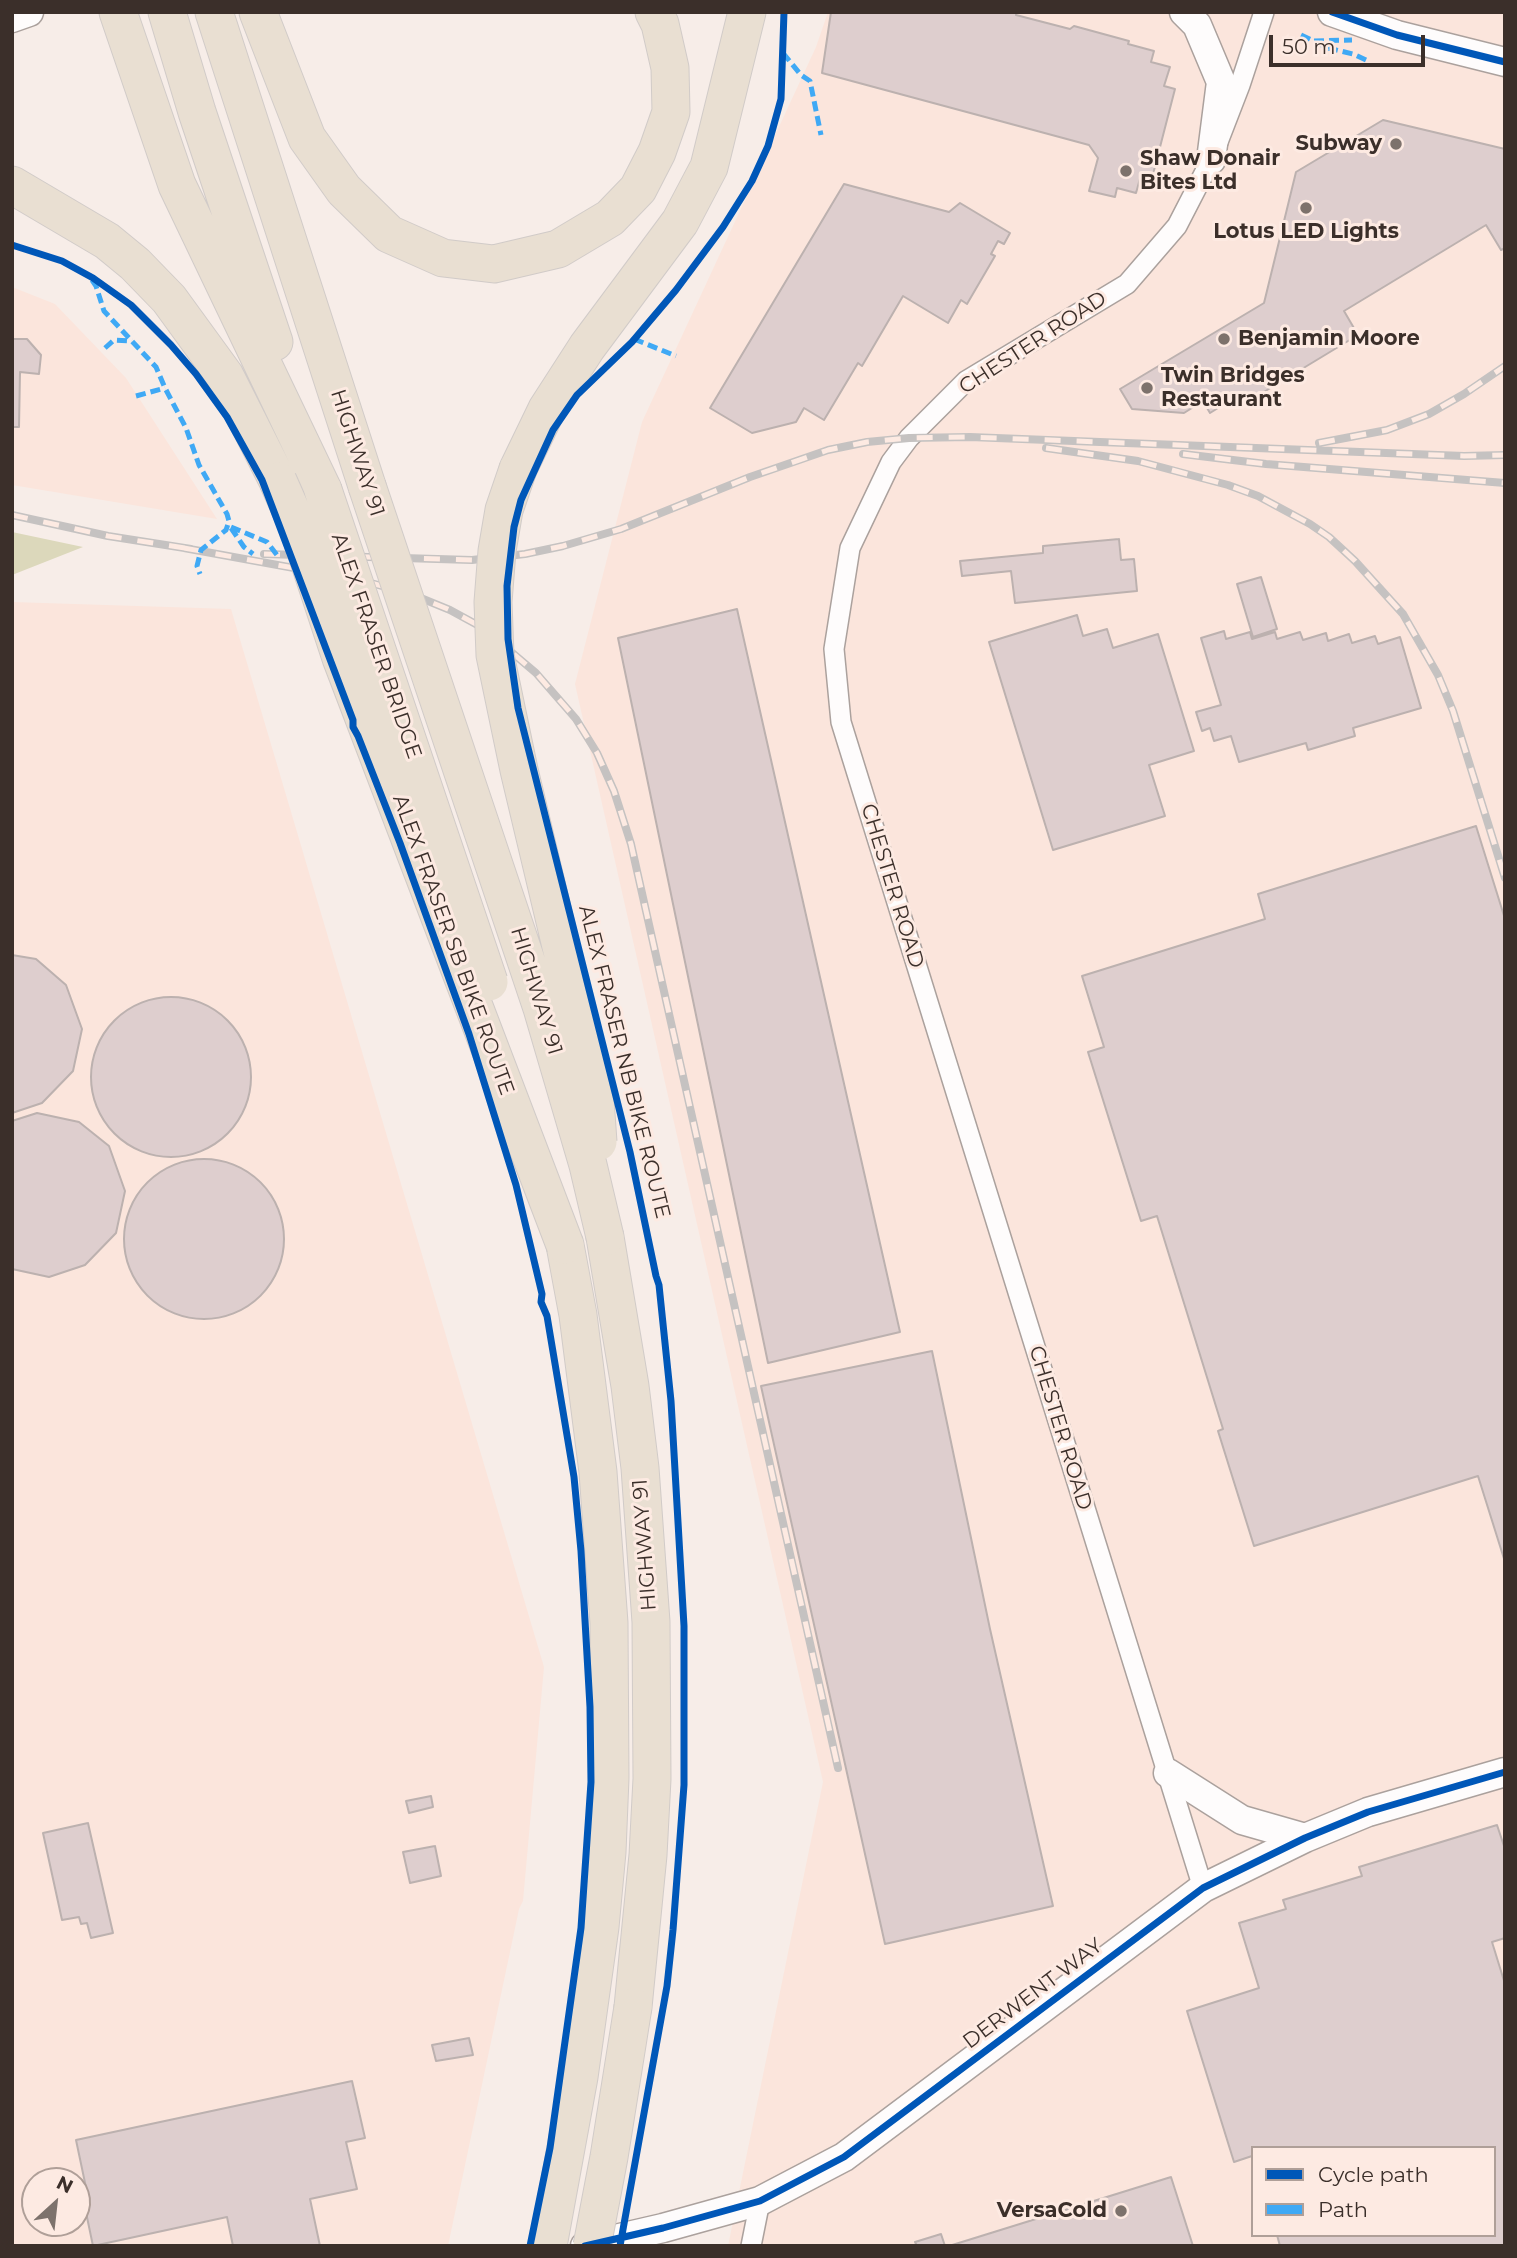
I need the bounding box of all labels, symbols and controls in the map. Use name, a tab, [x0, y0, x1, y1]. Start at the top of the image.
scale bar	[1272, 21, 1428, 65]
text: 50 m	[1282, 34, 1336, 59]
place label: Subway	[1295, 131, 1382, 157]
marker: Subway	[1388, 136, 1404, 152]
place label: Shaw Donair Bites Ltd	[1140, 146, 1280, 196]
marker: Shaw Donair Bites Ltd	[1118, 163, 1134, 179]
marker: Lotus LED Lights	[1298, 200, 1314, 216]
place label: Lotus LED Lights	[1213, 219, 1399, 245]
street label: CHESTER ROAD	[955, 286, 1111, 400]
place label: Benjamin Moore	[1238, 326, 1420, 352]
marker: Benjamin Moore	[1216, 331, 1232, 347]
place label: Twin Bridges Restaurant	[1161, 363, 1305, 413]
marker: Twin Bridges Restaurant	[1139, 380, 1155, 396]
street label: HIGHWAY 91	[325, 386, 389, 520]
street label: ALEX FRASER BRIDGE	[326, 530, 426, 762]
street label: ALEX FRASER SB BIKE ROUTE	[387, 791, 519, 1099]
street label: CHESTER ROAD	[855, 801, 929, 971]
street label: ALEX FRASER NB BIKE ROUTE	[573, 903, 675, 1221]
street label: HIGHWAY 91	[505, 924, 567, 1058]
street label: CHESTER ROAD	[1023, 1343, 1097, 1513]
street label: HIGHWAY 91	[628, 1478, 662, 1612]
street label: DERWENT WAY	[958, 1933, 1108, 2055]
legend	[1251, 2146, 1496, 2237]
text: Cycle path	[1318, 2162, 1429, 2187]
north arrow	[21, 2167, 91, 2237]
text: N	[53, 2171, 77, 2198]
text: Path	[1318, 2197, 1368, 2222]
place label: VersaCold	[997, 2198, 1107, 2224]
marker: VersaCold	[1113, 2203, 1129, 2219]

